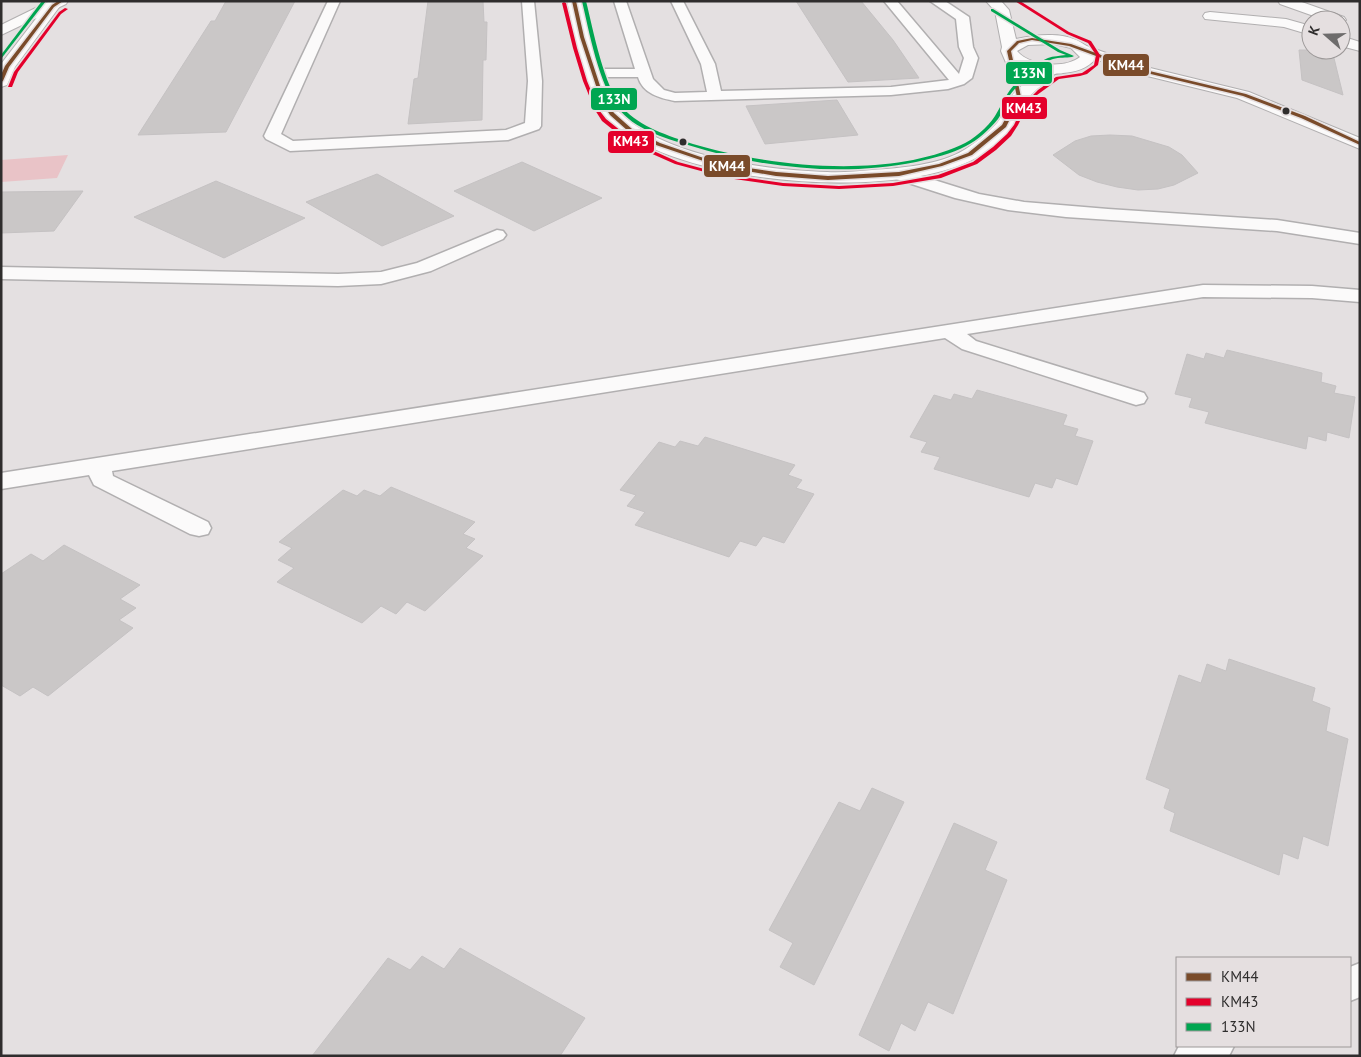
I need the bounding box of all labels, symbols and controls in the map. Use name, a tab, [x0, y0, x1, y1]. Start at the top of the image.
north arrow	[1301, 10, 1351, 60]
text: K	[1304, 23, 1324, 38]
line badge: KM44	[1102, 53, 1150, 77]
text: KM44	[1108, 56, 1144, 74]
line badge: 133N	[1005, 61, 1053, 85]
text: 133N	[1012, 64, 1046, 82]
line badge: 133N	[590, 87, 638, 111]
text: 133N	[597, 90, 631, 108]
line badge: KM43	[1001, 96, 1048, 120]
text: KM43	[1006, 99, 1042, 117]
unlabelled marker	[1281, 106, 1291, 116]
line badge: KM43	[607, 130, 655, 154]
text: KM43	[613, 132, 649, 150]
unlabelled marker	[678, 137, 688, 147]
line badge: KM44	[703, 154, 751, 178]
text: KM44	[709, 157, 745, 175]
legend	[1176, 957, 1351, 1047]
text: KM44	[1221, 967, 1258, 986]
text: KM43	[1221, 992, 1258, 1011]
text: 133N	[1221, 1017, 1256, 1036]

